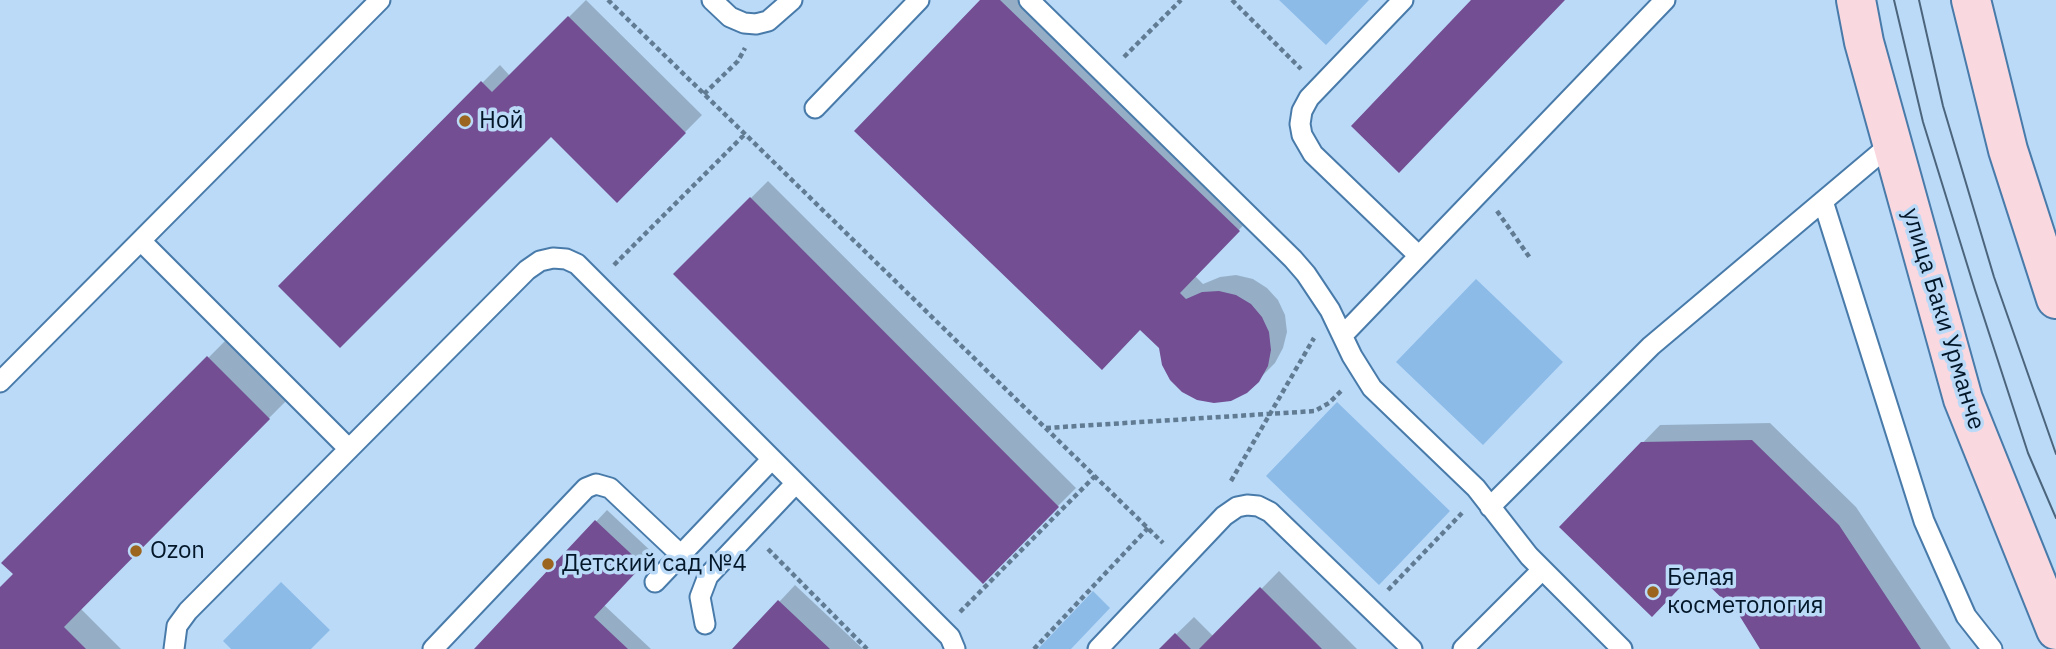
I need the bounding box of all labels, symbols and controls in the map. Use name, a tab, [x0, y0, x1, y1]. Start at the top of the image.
place label: Ной	[479, 107, 524, 135]
marker: Ной	[457, 113, 473, 129]
street label: улица Баки Урманче	[1896, 205, 1990, 433]
place label: Ozon	[150, 537, 205, 565]
marker: Ozon	[128, 543, 144, 559]
place label: Детский сад №4	[562, 550, 747, 578]
marker: Детский сад №4	[540, 556, 556, 572]
place label: Белая косметология	[1667, 564, 1824, 620]
marker: Белая косметология	[1645, 584, 1661, 600]

